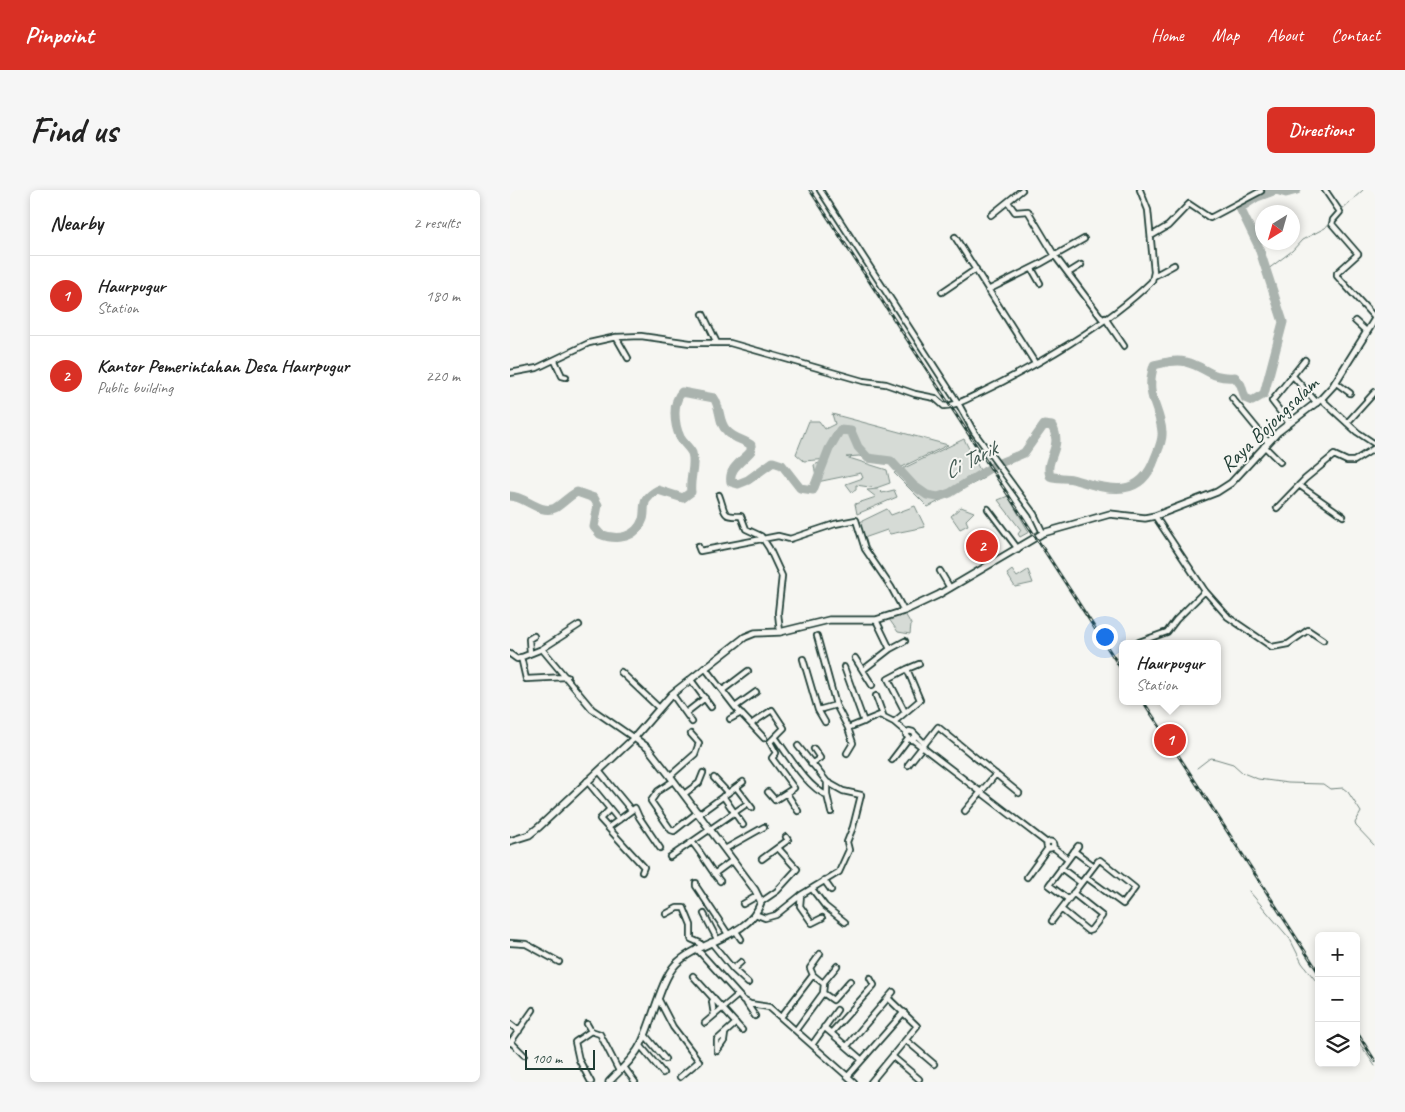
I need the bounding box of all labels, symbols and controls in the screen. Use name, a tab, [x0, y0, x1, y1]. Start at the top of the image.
text: Pinpoint	[25, 20, 94, 50]
text: Home	[1151, 24, 1184, 46]
text: Map	[1212, 24, 1239, 46]
text: About	[1267, 24, 1303, 46]
text: Contact	[1331, 24, 1380, 46]
button: Directions	[1267, 107, 1375, 153]
text: Find us	[30, 108, 117, 153]
north arrow	[1255, 205, 1300, 250]
text: Nearby	[50, 210, 103, 236]
text: 2 results	[413, 213, 460, 233]
text: Haurpugur	[97, 274, 165, 298]
text: 1	[62, 286, 70, 306]
text: 180 m	[426, 286, 460, 306]
text: Station	[97, 298, 139, 318]
text: Kantor Pemerintahan Desa Haurpugur	[97, 354, 349, 378]
text: 2	[62, 366, 70, 386]
text: 220 m	[426, 366, 460, 386]
street label: Raya Bojongsalam	[1214, 369, 1325, 477]
text: Public building	[97, 378, 173, 398]
water label: Ci Tarik	[939, 433, 1005, 485]
pin: 2	[966, 527, 998, 565]
your location	[1092, 624, 1118, 650]
popup	[1119, 640, 1221, 705]
text: Haurpugur	[1136, 651, 1204, 675]
text: Station	[1136, 675, 1177, 695]
pin: 1	[1154, 721, 1186, 759]
map controls	[1315, 932, 1360, 1067]
button: +	[1315, 932, 1360, 977]
button: −	[1315, 977, 1360, 1022]
button: layers	[1315, 1022, 1360, 1067]
scale bar	[525, 1047, 595, 1070]
text: 100 m	[532, 1050, 562, 1067]

